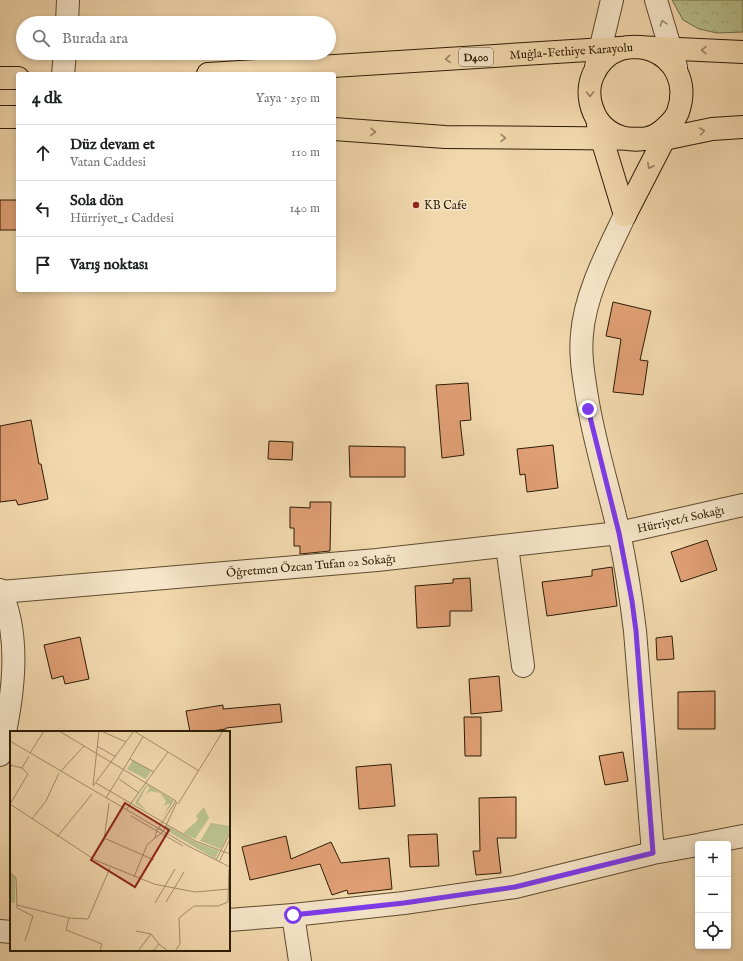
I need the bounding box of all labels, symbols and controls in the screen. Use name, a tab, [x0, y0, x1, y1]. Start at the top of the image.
search box	[16, 16, 336, 60]
one-way arrow	[659, 20, 668, 27]
icon: search	[30, 27, 52, 49]
text: Burada ara	[62, 29, 128, 48]
street label: Muğla-Fethiye Karayolu	[509, 40, 633, 63]
one-way arrow	[701, 46, 707, 55]
road number: D400	[459, 48, 493, 66]
one-way arrow	[445, 54, 452, 63]
text: 4 dk	[32, 88, 62, 109]
text: Yaya · 250 m	[256, 90, 320, 107]
one-way arrow	[586, 91, 594, 97]
one-way arrow	[370, 127, 376, 136]
one-way arrow	[699, 128, 705, 136]
one-way arrow	[500, 134, 506, 142]
text: Düz devam et	[70, 135, 155, 154]
icon: ahead	[32, 142, 54, 164]
text: 110 m	[291, 144, 320, 161]
text: Vatan Caddesi	[70, 154, 146, 171]
one-way arrow	[647, 162, 655, 170]
text: Sola dön	[70, 191, 124, 210]
icon: left	[32, 198, 54, 220]
place label: KB Cafe	[424, 198, 467, 213]
text: 140 m	[290, 200, 320, 217]
marker: KB Cafe	[411, 200, 421, 210]
text: Hürriyet_1 Caddesi	[70, 210, 174, 227]
icon: arrive	[32, 254, 54, 276]
text: Varış noktası	[70, 255, 148, 274]
route end	[579, 400, 597, 418]
street label: Hürriyet/1 Sokağı	[636, 502, 726, 537]
street label: Öğretmen Özcan Tufan 02 Sokağı	[226, 551, 396, 581]
inset map	[10, 731, 230, 951]
map controls	[695, 841, 731, 949]
button: +	[695, 841, 731, 877]
button: −	[695, 877, 731, 913]
route start	[284, 906, 302, 924]
button: locate	[695, 913, 731, 949]

